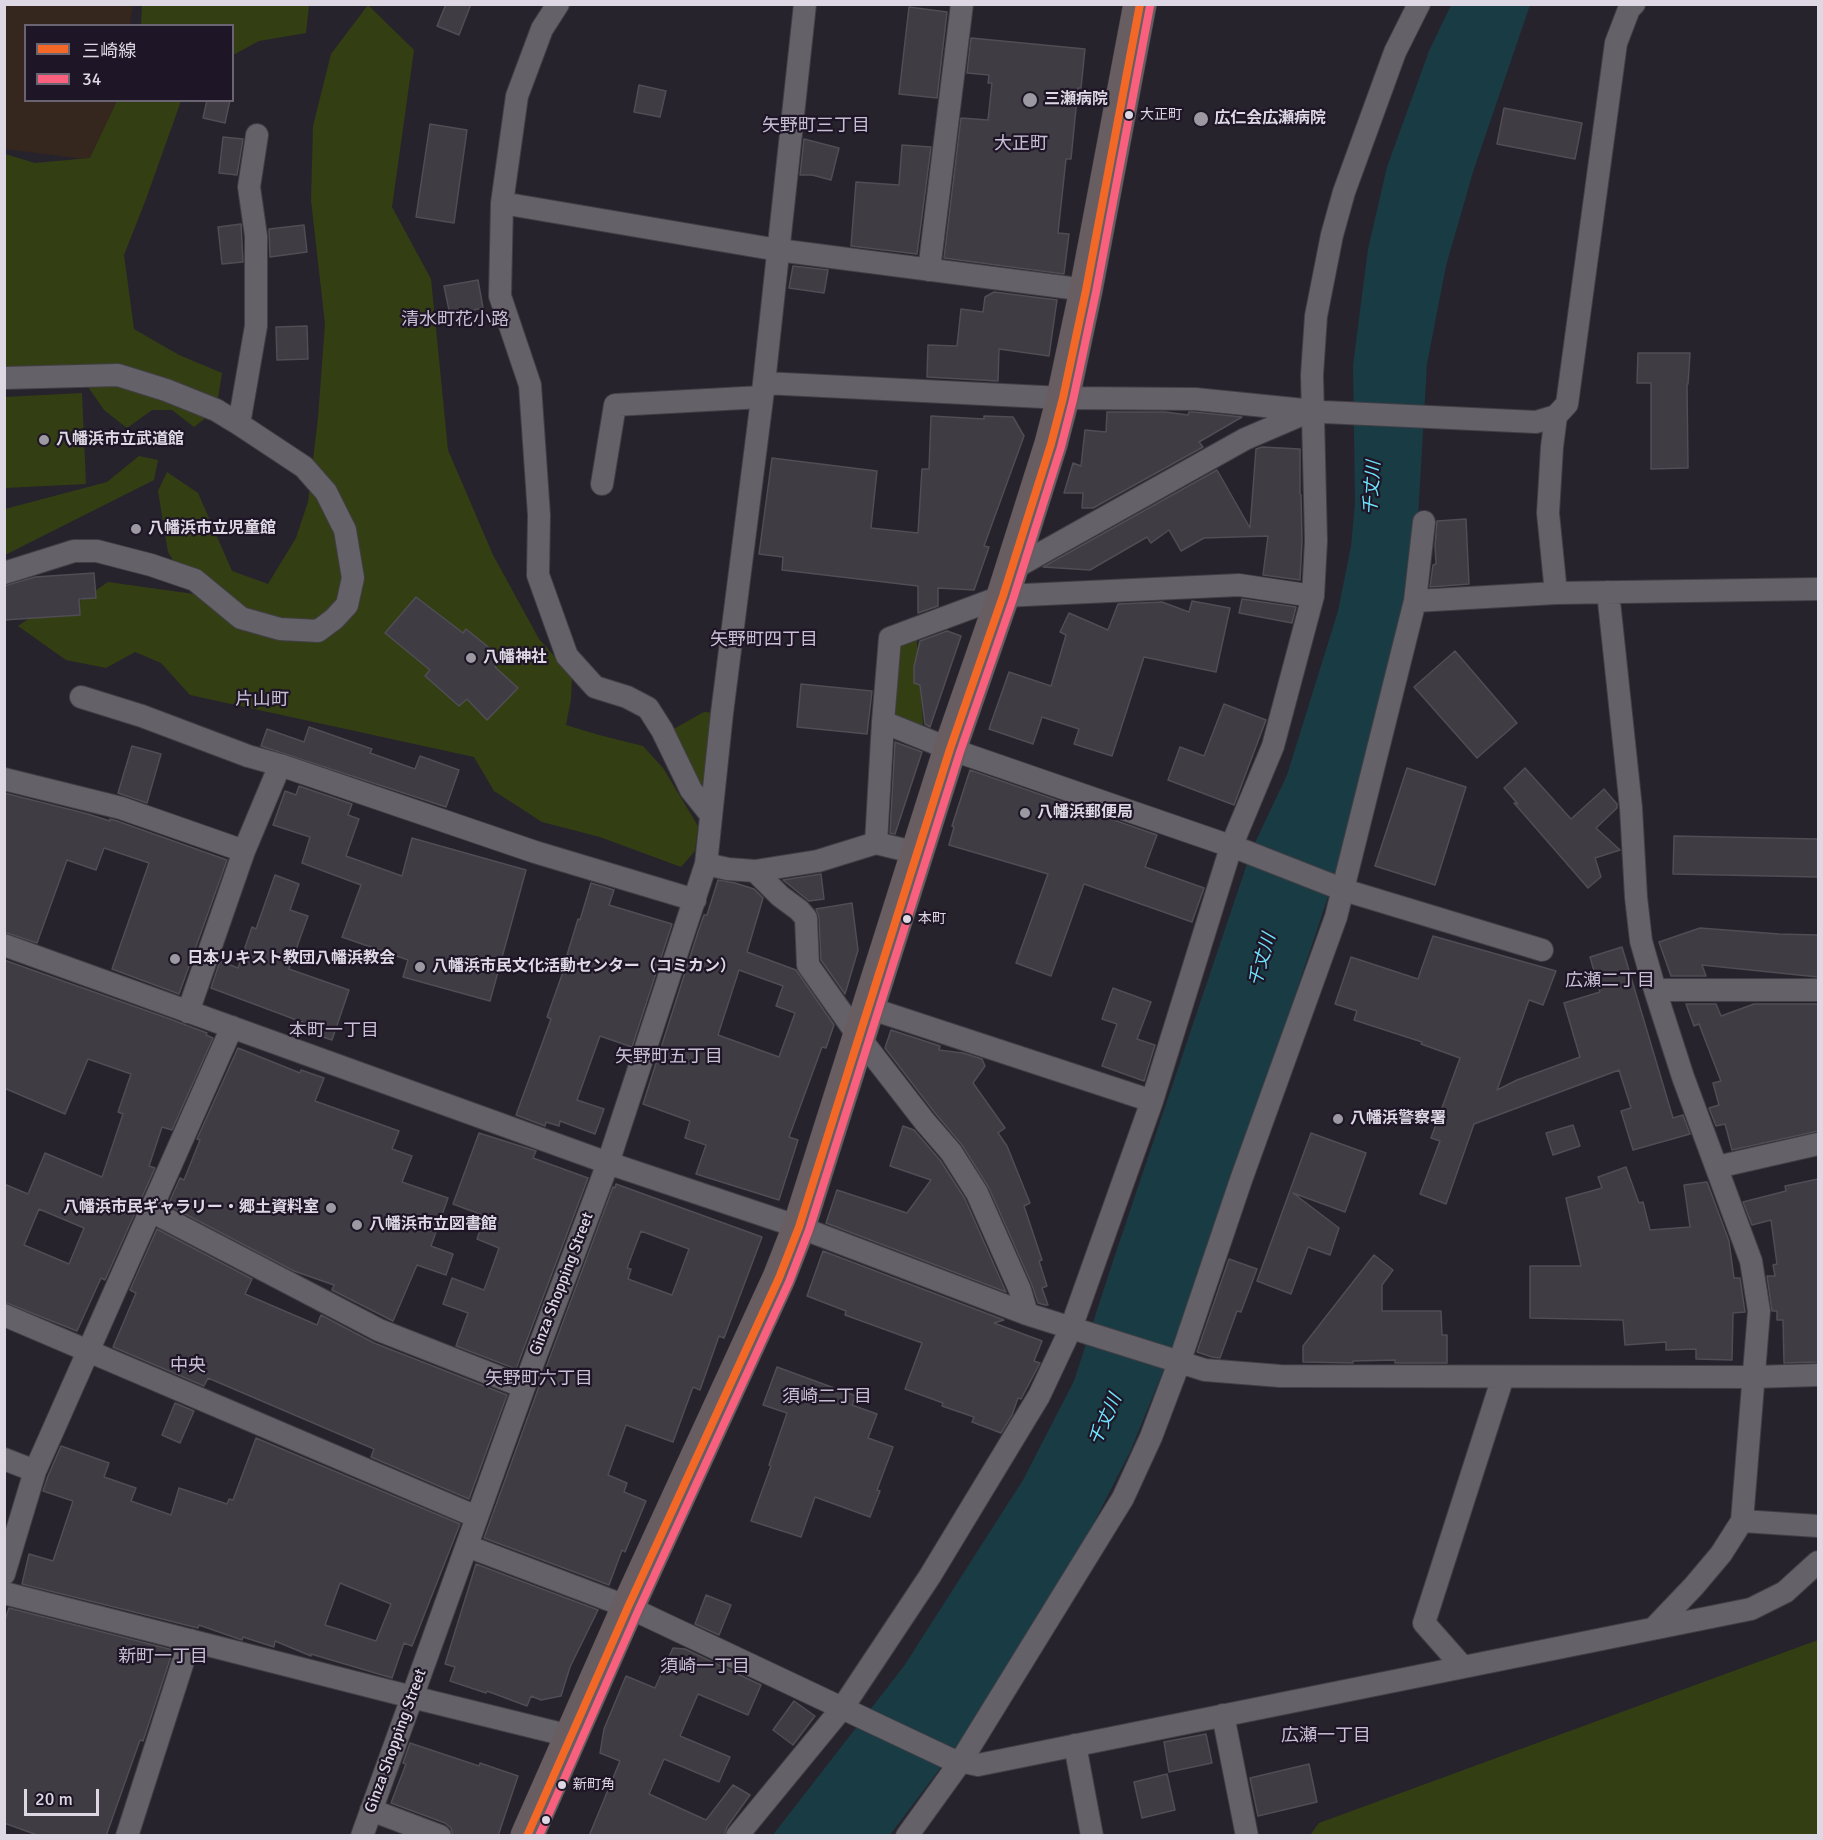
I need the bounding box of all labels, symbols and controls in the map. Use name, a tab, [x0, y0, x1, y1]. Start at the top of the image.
legend	[24, 24, 234, 102]
text: 三崎線	[82, 40, 136, 62]
text: 34	[82, 68, 101, 90]
place label: 三瀬病院	[1044, 90, 1108, 110]
marker: 三瀬病院	[1021, 91, 1039, 109]
place label: 大正町	[1140, 107, 1182, 123]
marker: 大正町	[1123, 109, 1135, 121]
place label: 広仁会広瀬病院	[1214, 109, 1326, 129]
marker: 広仁会広瀬病院	[1192, 110, 1210, 128]
district label: 矢野町三丁目	[762, 115, 870, 137]
district label: 大正町	[994, 133, 1048, 155]
district label: 清水町花小路	[401, 309, 509, 331]
place label: 八幡浜市立武道館	[56, 430, 184, 450]
marker: 八幡浜市立武道館	[37, 433, 51, 447]
water label: 千丈川	[1360, 460, 1386, 516]
place label: 八幡浜市立児童館	[148, 519, 276, 539]
marker: 八幡浜市立児童館	[129, 522, 143, 536]
district label: 矢野町四丁目	[710, 629, 818, 651]
place label: 八幡神社	[483, 648, 547, 668]
marker: 八幡神社	[464, 651, 478, 665]
district label: 片山町	[235, 689, 289, 711]
place label: 八幡浜郵便局	[1037, 803, 1133, 823]
marker: 八幡浜郵便局	[1018, 806, 1032, 820]
place label: 本町	[918, 911, 946, 927]
marker: 本町	[901, 913, 913, 925]
water label: 千丈川	[1245, 931, 1281, 989]
place label: 日本リキスト教団八幡浜教会	[187, 949, 395, 969]
marker: 日本リキスト教団八幡浜教会	[168, 952, 182, 966]
place label: 八幡浜市民文化活動センター（コミカン）	[432, 957, 736, 977]
marker: 八幡浜市民文化活動センター（コミカン）	[413, 960, 427, 974]
district label: 広瀬二丁目	[1565, 970, 1655, 992]
district label: 本町一丁目	[289, 1020, 379, 1042]
district label: 矢野町五丁目	[615, 1046, 723, 1068]
place label: 八幡浜警察署	[1350, 1109, 1446, 1129]
marker: 八幡浜警察署	[1331, 1112, 1345, 1126]
place label: 八幡浜市民ギャラリー・郷土資料室	[63, 1198, 319, 1218]
marker: 八幡浜市民ギャラリー・郷土資料室	[324, 1201, 338, 1215]
street label: Ginza Shopping Street	[526, 1210, 598, 1358]
place label: 八幡浜市立図書館	[369, 1215, 497, 1235]
marker: 八幡浜市立図書館	[350, 1218, 364, 1232]
district label: 中央	[170, 1355, 206, 1377]
district label: 矢野町六丁目	[485, 1368, 593, 1390]
district label: 須崎二丁目	[782, 1386, 872, 1408]
water label: 千丈川	[1085, 1391, 1127, 1449]
district label: 新町一丁目	[118, 1646, 208, 1668]
district label: 須崎一丁目	[660, 1656, 750, 1678]
street label: Ginza Shopping Street	[361, 1666, 431, 1816]
district label: 広瀬一丁目	[1281, 1725, 1371, 1747]
scale bar	[27, 1777, 102, 1815]
place label: 新町角	[573, 1777, 615, 1793]
marker: 新町角	[556, 1779, 568, 1791]
text: 20 m	[35, 1788, 73, 1810]
unlabelled marker	[540, 1814, 552, 1826]

